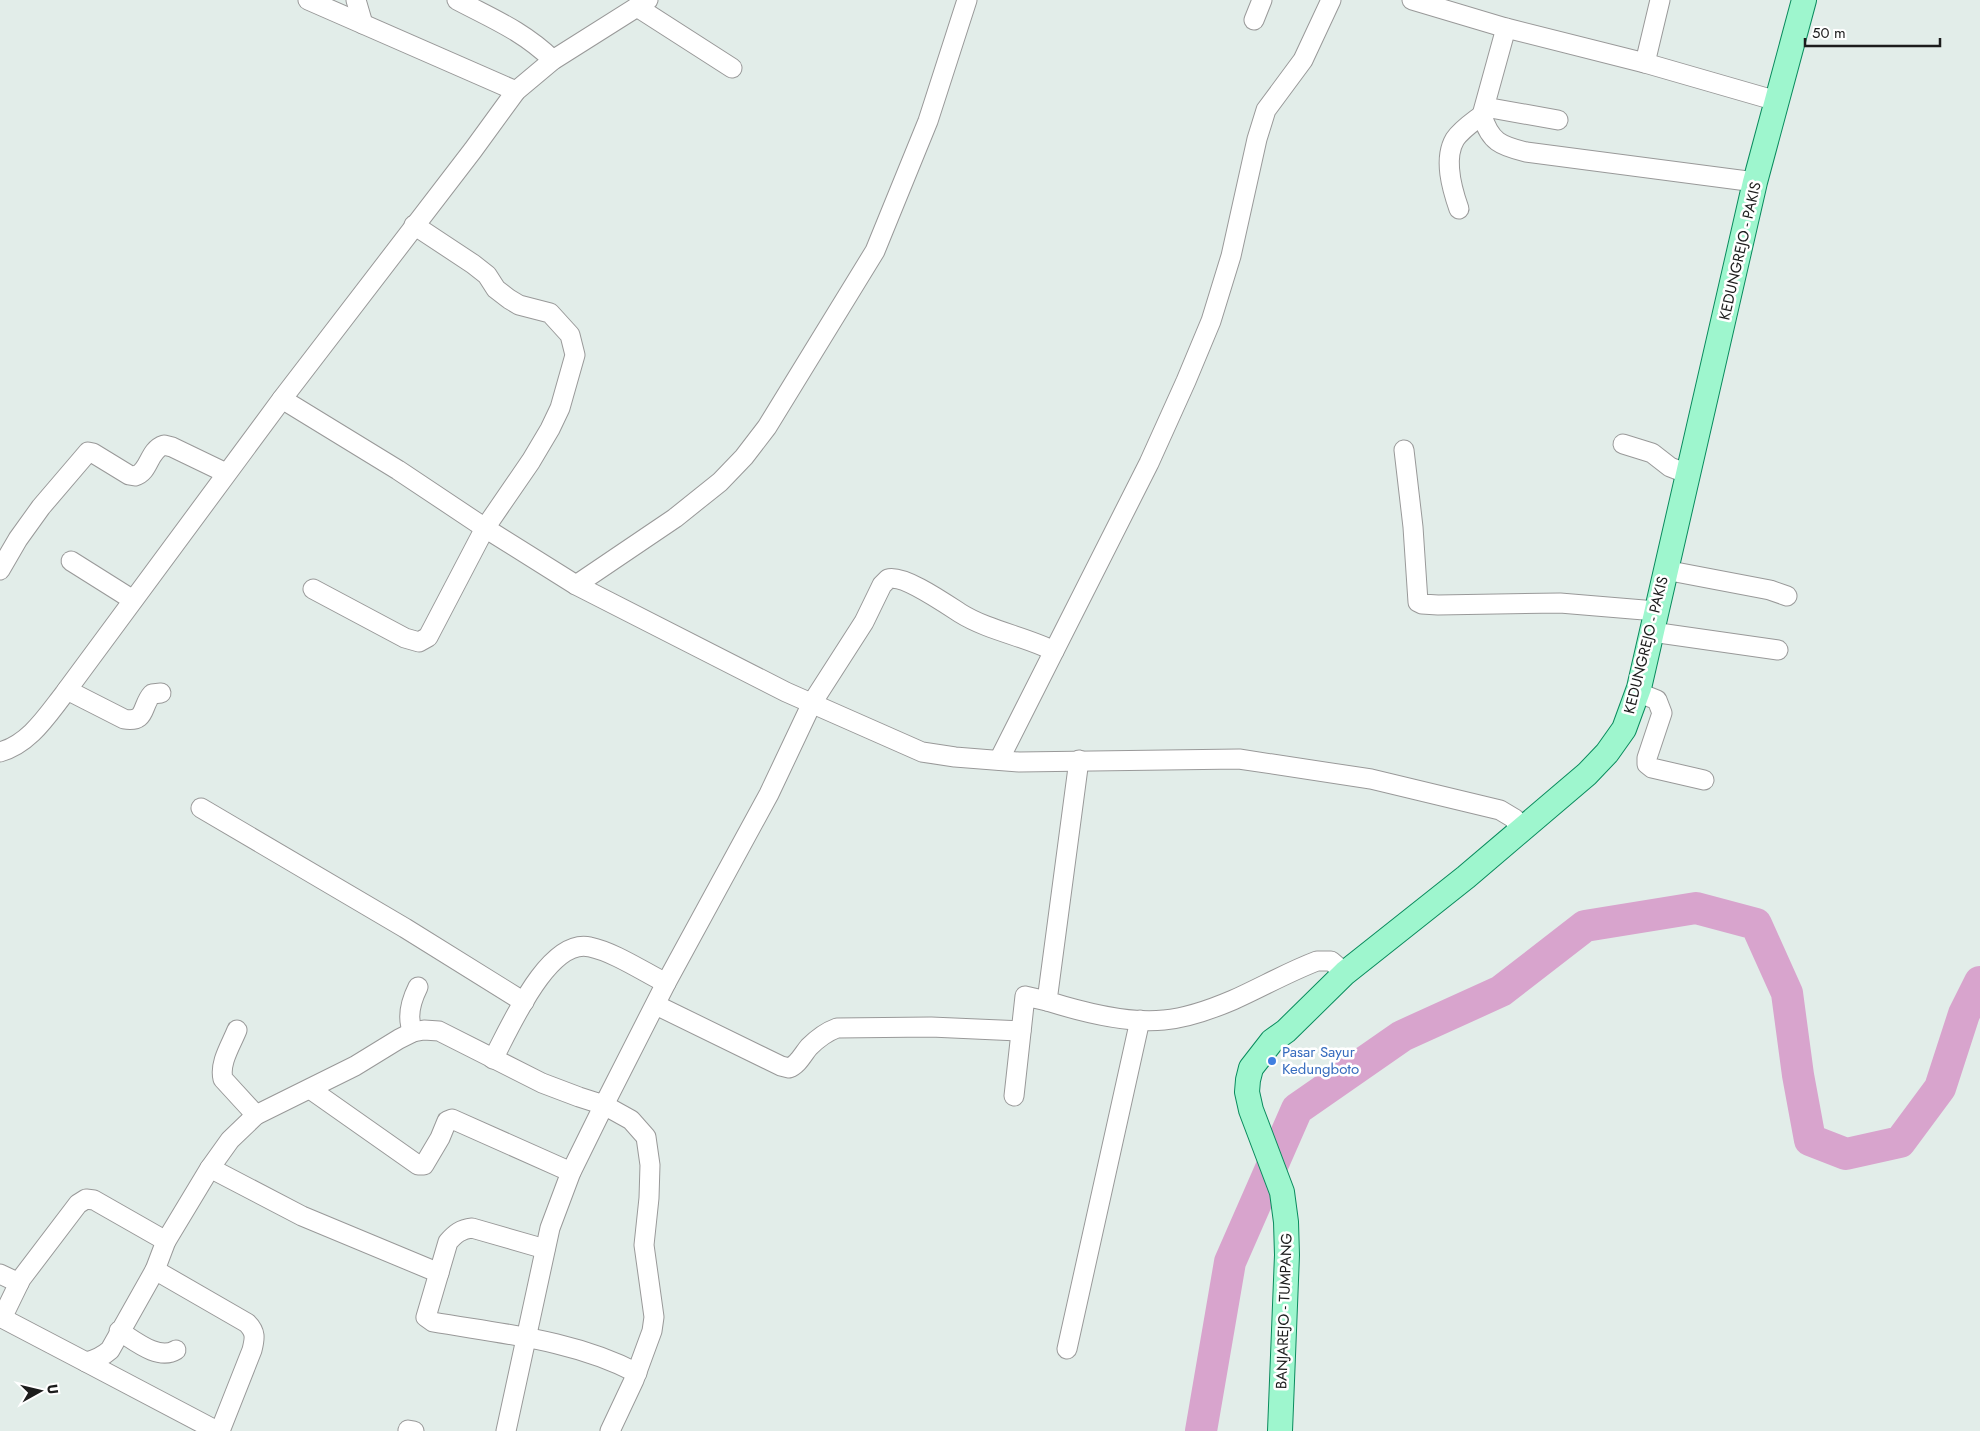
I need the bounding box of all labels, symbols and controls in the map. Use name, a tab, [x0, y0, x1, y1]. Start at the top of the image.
scale bar	[1805, 15, 1940, 47]
text: 50 m	[1812, 22, 1846, 44]
street label: KEDUNGREJO - PAKIS	[1713, 180, 1767, 322]
street label: KEDUNGREJO - PAKIS	[1618, 574, 1674, 716]
place label: Pasar Sayur Kedungboto	[1282, 1041, 1359, 1080]
marker: Pasar Sayur Kedungboto	[1266, 1055, 1278, 1067]
street label: BANJAREJO - TUMPANG	[1270, 1233, 1298, 1389]
north arrow	[15, 1366, 65, 1416]
text: U	[42, 1383, 63, 1395]

